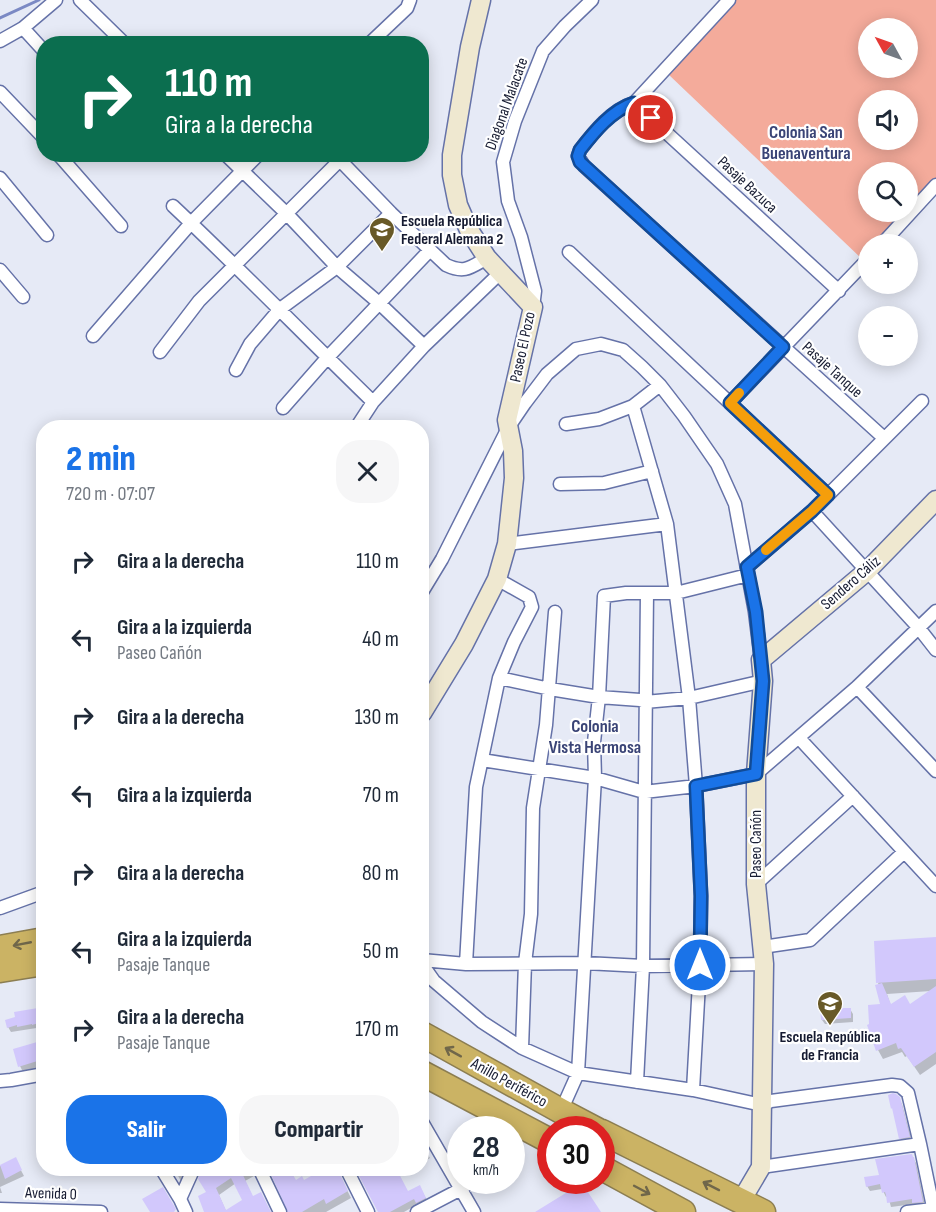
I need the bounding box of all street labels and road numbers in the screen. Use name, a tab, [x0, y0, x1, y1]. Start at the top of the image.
street label: Diagonal Malacate	[482, 55, 532, 153]
street label: Pasaje Bazuca	[713, 153, 781, 217]
street label: Paseo El Pozo	[506, 310, 540, 384]
street label: Pasaje Tanque	[798, 338, 866, 402]
street label: Sendero Cáliz	[817, 552, 885, 614]
street label: Paseo Cañón	[747, 810, 766, 878]
street label: Anillo Periférico	[467, 1054, 550, 1112]
street label: Avenida 0	[24, 1184, 77, 1204]

